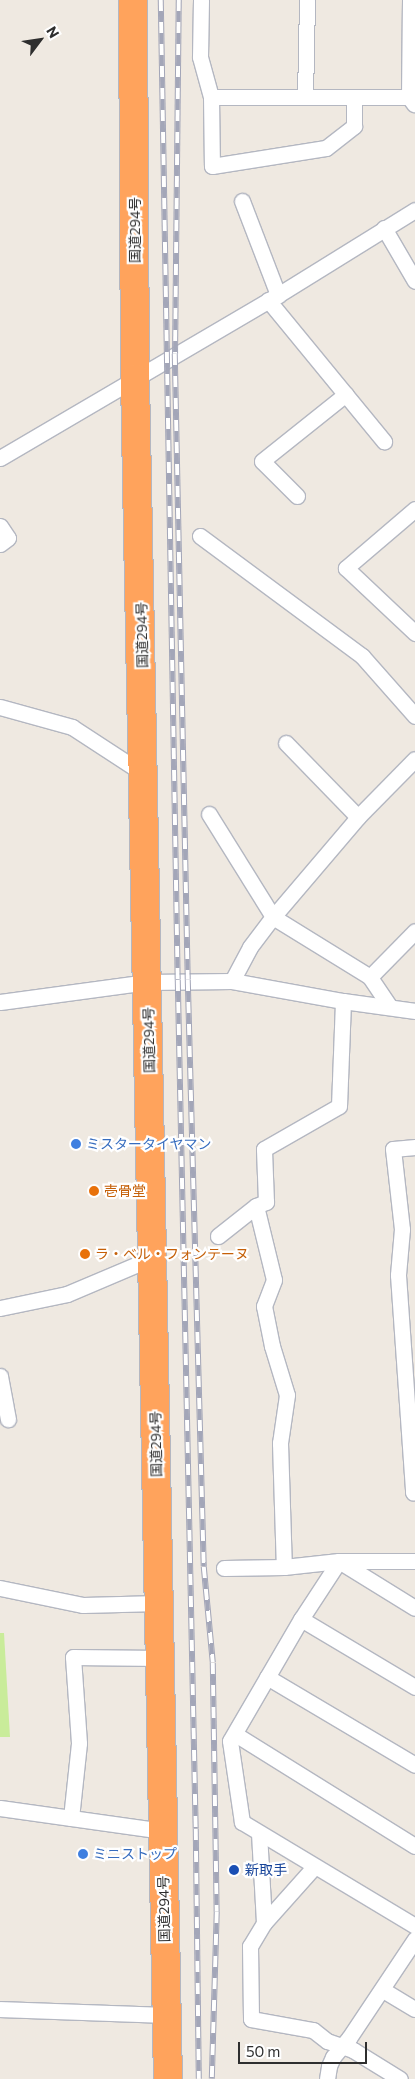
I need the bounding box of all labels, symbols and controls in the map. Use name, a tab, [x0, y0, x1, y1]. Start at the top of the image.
north arrow	[15, 15, 65, 65]
text: N	[43, 23, 63, 41]
street label: 国道294号	[127, 197, 143, 263]
street label: 国道294号	[133, 602, 151, 668]
street label: 国道294号	[140, 1007, 158, 1073]
place label: ミスタータイヤマン	[86, 1136, 212, 1152]
marker: ミスタータイヤマン	[70, 1138, 82, 1150]
place label: 壱骨堂	[104, 1183, 146, 1199]
marker: 壱骨堂	[88, 1185, 100, 1197]
place label: ラ・ベル・フォンテーヌ	[95, 1246, 249, 1262]
marker: ラ・ベル・フォンテーヌ	[79, 1248, 91, 1260]
street label: 国道294号	[147, 1411, 165, 1477]
place label: ミニストップ	[93, 1846, 177, 1862]
marker: ミニストップ	[77, 1848, 89, 1860]
place label: 新取手	[245, 1862, 287, 1878]
marker: 新取手	[227, 1863, 241, 1877]
street label: 国道294号	[155, 1876, 173, 1942]
scale bar	[240, 2032, 369, 2064]
text: 50 m	[246, 2042, 280, 2060]

